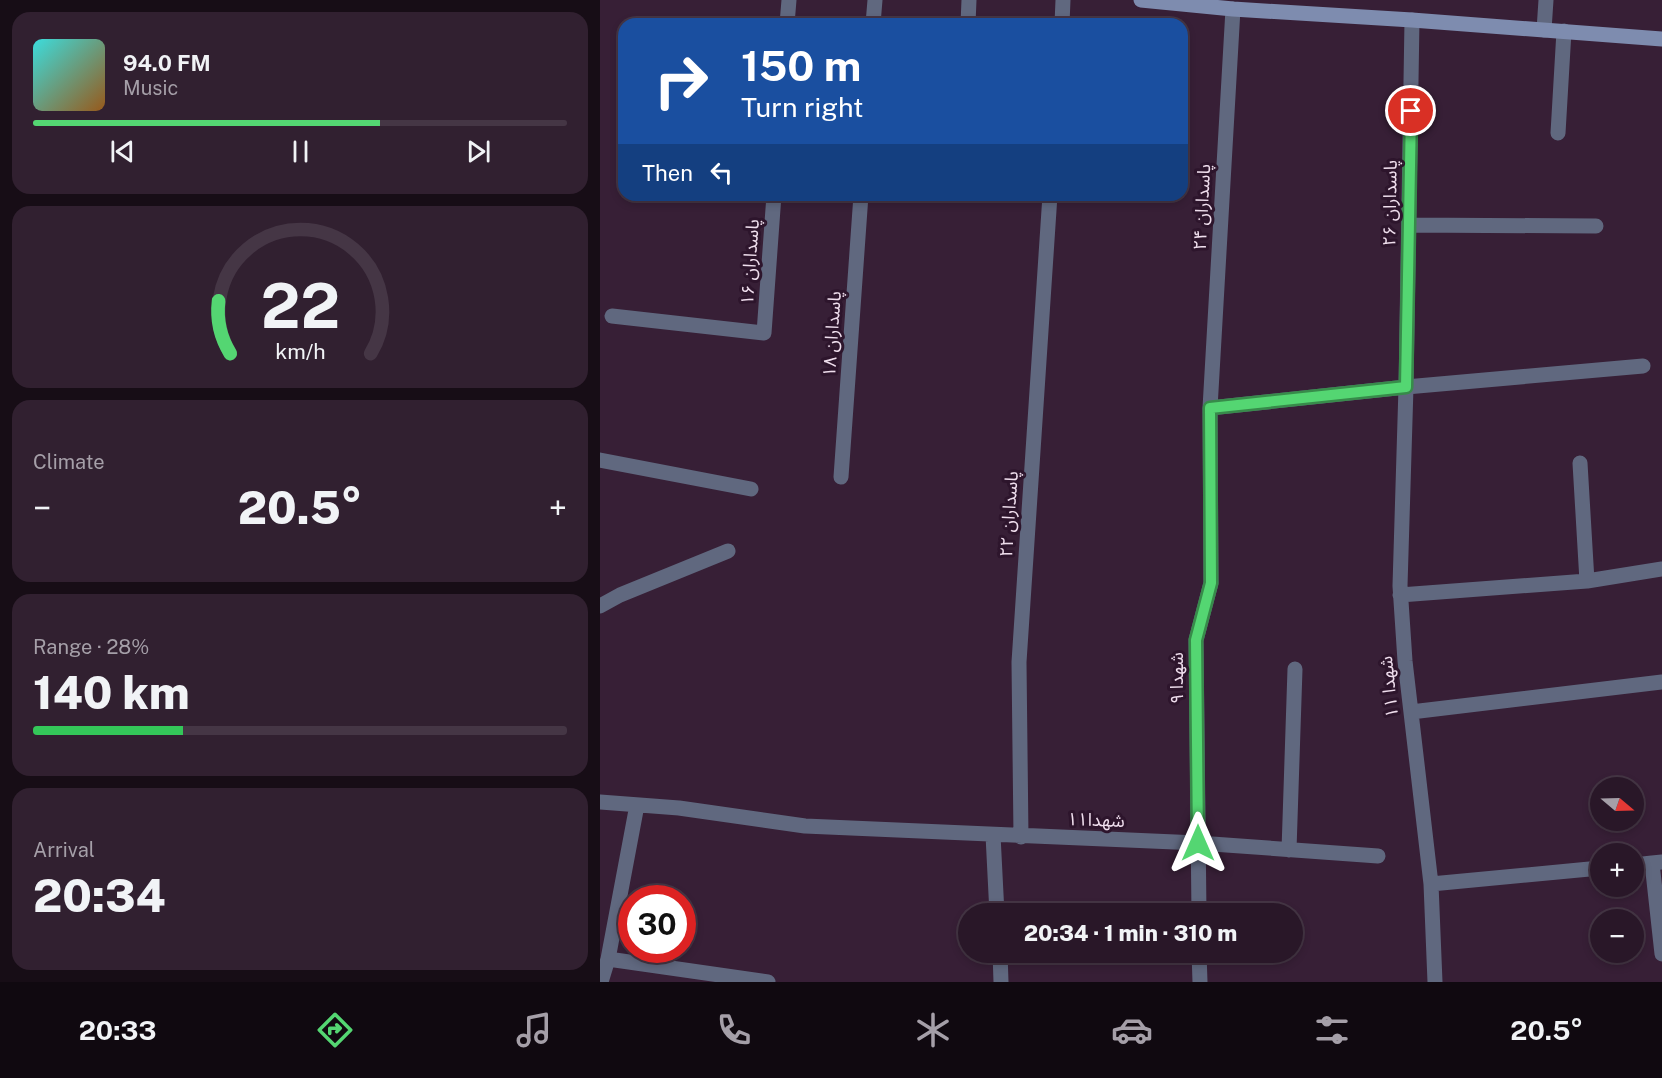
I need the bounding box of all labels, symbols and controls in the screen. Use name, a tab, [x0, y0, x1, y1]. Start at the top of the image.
text: 150 m	[741, 41, 861, 90]
icon: right	[642, 42, 720, 120]
text: 94.0 FM	[123, 50, 211, 76]
text: Music	[123, 76, 178, 100]
pin	[1385, 85, 1436, 136]
text: Turn right	[741, 91, 864, 123]
icon: arrive	[1394, 94, 1427, 127]
icon: previous	[106, 135, 139, 168]
icon: pause	[284, 135, 317, 168]
icon: next	[462, 135, 495, 168]
icon: left	[705, 156, 738, 189]
text: Then	[642, 160, 693, 186]
street label: پاسداران ۲۶	[1378, 160, 1402, 246]
street label: پاسداران ۲۴	[1189, 163, 1215, 251]
street label: پاسداران ۱۶	[736, 218, 764, 306]
text: 22	[260, 269, 340, 342]
street label: پاسداران ۱۸	[818, 290, 846, 378]
text: km/h	[275, 339, 325, 364]
text: Climate	[33, 450, 105, 474]
street label: پاسداران ۲۲	[995, 470, 1023, 558]
text: 20.5°	[238, 481, 362, 534]
text: −	[33, 489, 51, 527]
text: +	[549, 489, 567, 527]
text: Range · 28%	[33, 635, 149, 659]
street label: شهدا ۹	[1166, 652, 1187, 704]
street label: شهدا ۱۱	[1375, 655, 1402, 719]
text: 140 km	[33, 666, 190, 719]
north arrow	[1590, 777, 1644, 831]
map controls	[1590, 777, 1644, 963]
street label: شهدا۱۱	[1067, 808, 1125, 831]
position arrow	[1166, 811, 1230, 875]
text: Arrival	[33, 838, 95, 862]
button: +	[1590, 843, 1644, 897]
text: 20:34	[33, 869, 166, 922]
speed limit sign: 30	[618, 885, 696, 963]
button: −	[1590, 909, 1644, 963]
text: 20:34 · 1 min · 310 m	[1024, 920, 1237, 946]
icon: directions	[314, 1009, 356, 1051]
icon: music	[513, 1009, 555, 1051]
icon: phone	[713, 1009, 755, 1051]
icon: climate	[912, 1009, 954, 1051]
icon: car	[1111, 1009, 1153, 1051]
icon: filters	[1311, 1009, 1353, 1051]
text: 20:33	[79, 1014, 156, 1046]
text: 20.5°	[1510, 1014, 1583, 1046]

